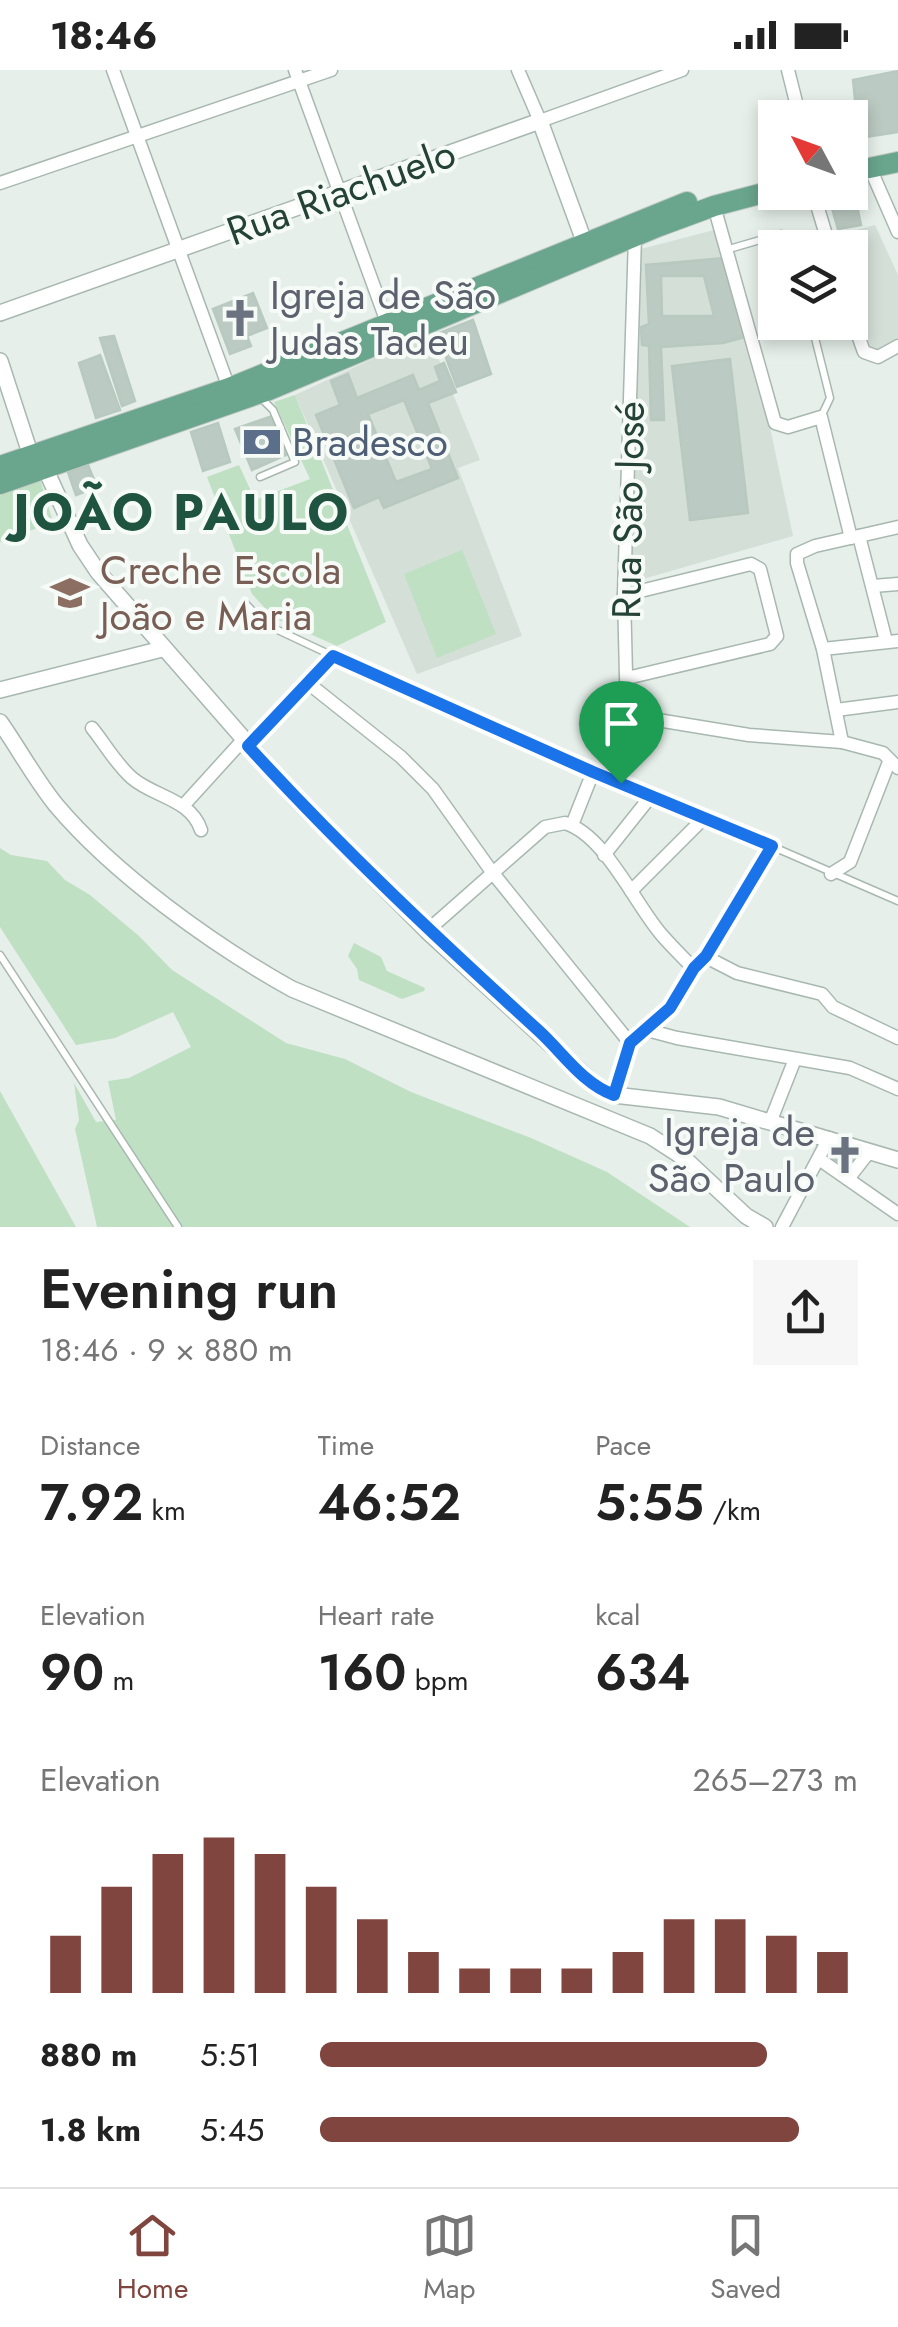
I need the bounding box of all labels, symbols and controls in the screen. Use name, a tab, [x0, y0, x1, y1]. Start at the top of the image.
text: 18:46	[50, 8, 157, 63]
north arrow	[758, 100, 868, 210]
map controls	[758, 100, 868, 340]
street label: Rua Riachuelo	[219, 124, 463, 260]
button: layers	[758, 230, 868, 340]
place label: Igreja de São Judas Tadeu	[265, 266, 496, 370]
church icon: Igreja de São Judas Tadeu	[219, 297, 261, 339]
street label: Rua São José	[597, 401, 659, 619]
place label: Bradesco	[292, 413, 448, 471]
bank icon: Bradesco	[241, 421, 283, 463]
district label: JOÃO PAULO	[4, 476, 351, 549]
place label: Creche Escola João e Maria	[95, 541, 341, 645]
school or university icon: Creche Escola João e Maria	[49, 572, 91, 614]
pin	[579, 681, 664, 784]
icon: arrive	[594, 696, 649, 751]
place label: Igreja de São Paulo	[648, 1103, 815, 1207]
church icon: Igreja de São Paulo	[824, 1134, 866, 1176]
text: Evening run	[40, 1249, 338, 1329]
button: share	[753, 1260, 858, 1365]
text: 18:46 · 9 × 880 m	[40, 1327, 293, 1373]
text: Distance	[40, 1425, 140, 1466]
text: Time	[318, 1425, 374, 1466]
text: Pace	[595, 1425, 651, 1466]
text: 7.92	[40, 1466, 143, 1539]
text: 46:52	[318, 1466, 461, 1539]
text: 5:55	[595, 1466, 704, 1539]
text: km	[143, 1490, 186, 1531]
text: /km	[704, 1490, 761, 1531]
text: Elevation	[40, 1595, 146, 1636]
text: Heart rate	[318, 1595, 435, 1636]
text: kcal	[595, 1595, 641, 1636]
text: 90	[40, 1636, 104, 1709]
text: 160	[318, 1636, 406, 1709]
text: 634	[595, 1636, 690, 1709]
text: m	[104, 1660, 134, 1701]
text: bpm	[406, 1660, 469, 1701]
text: Elevation	[40, 1757, 161, 1803]
text: 265–273 m	[693, 1757, 858, 1803]
text: 880 m	[40, 2032, 137, 2078]
text: 5:51	[200, 2032, 260, 2078]
text: 1.8 km	[40, 2107, 141, 2153]
text: 5:45	[200, 2107, 264, 2153]
tab: Home	[117, 2208, 188, 2309]
tab: Map	[422, 2208, 477, 2309]
tab: Saved	[710, 2208, 781, 2309]

